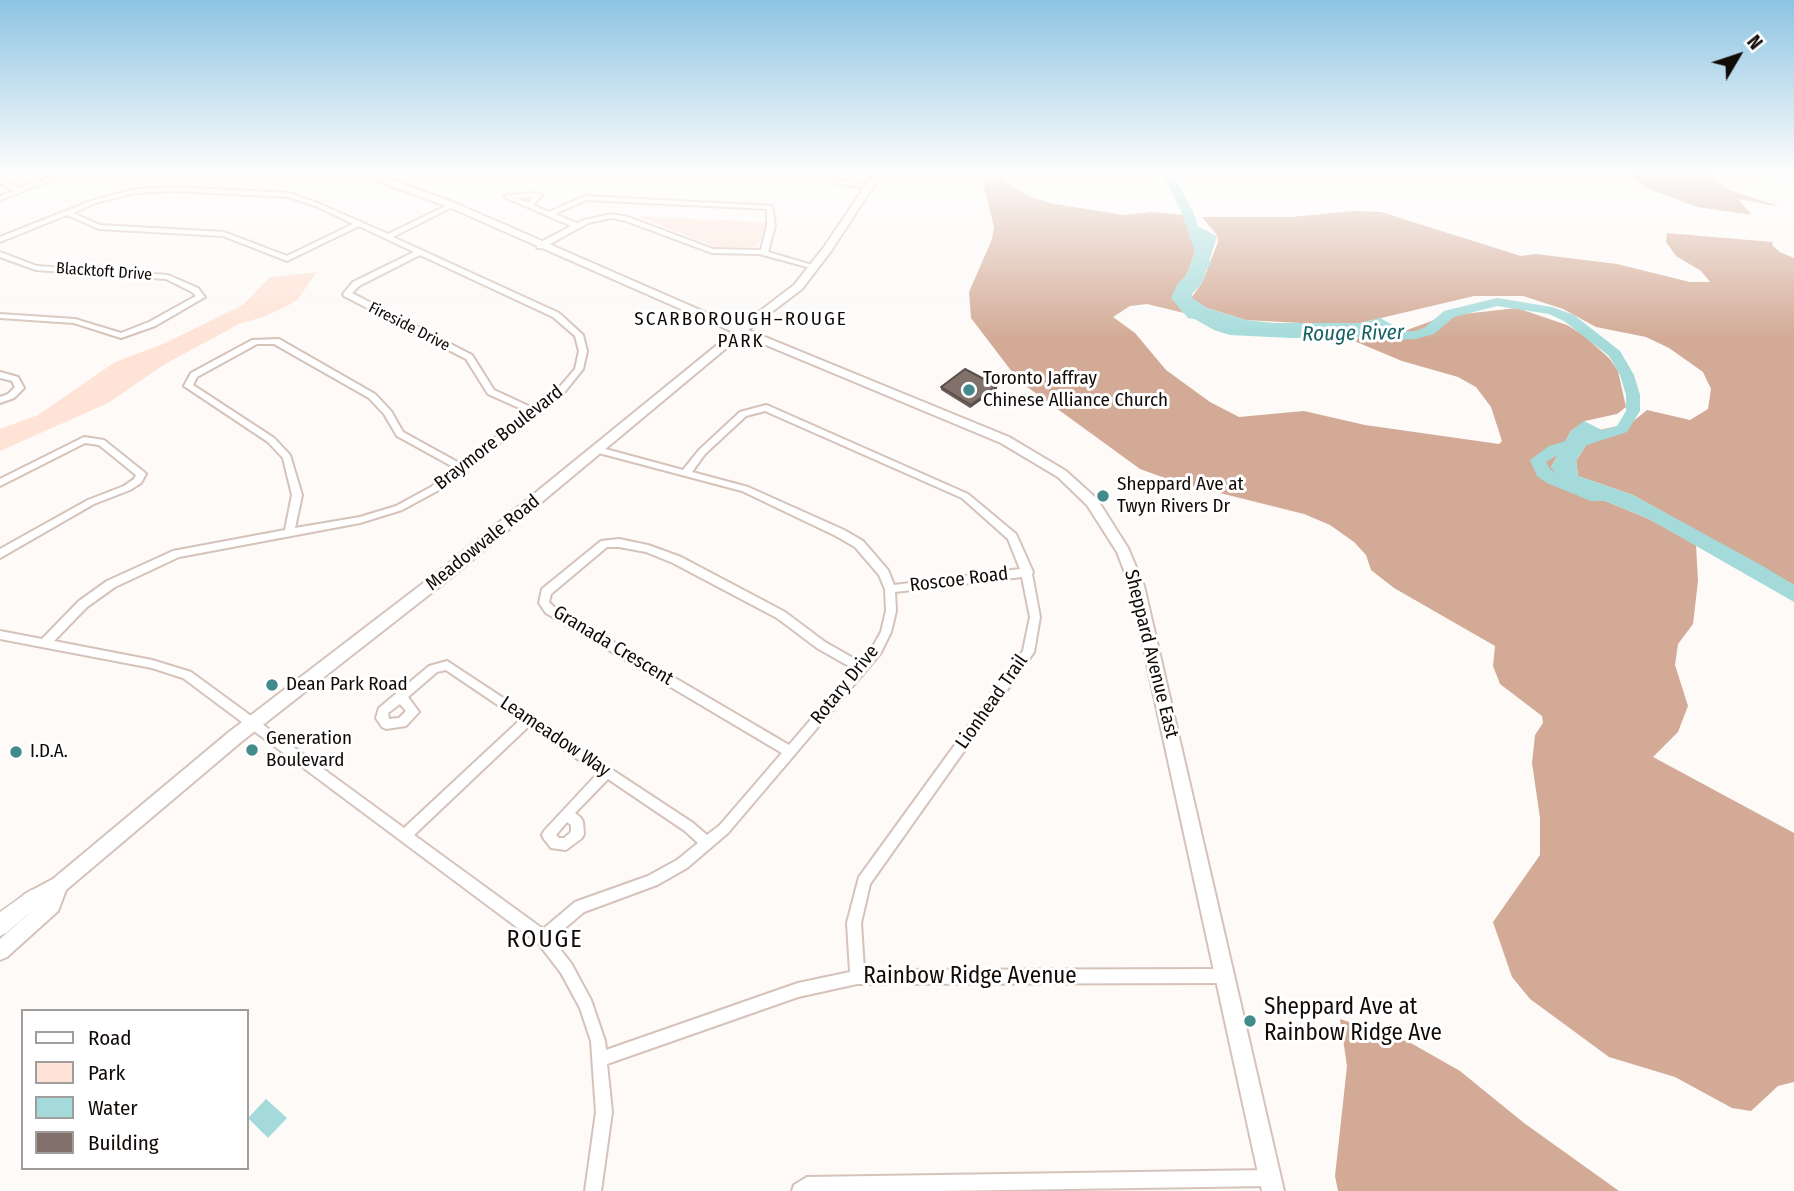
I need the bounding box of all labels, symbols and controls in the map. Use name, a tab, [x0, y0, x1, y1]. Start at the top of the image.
north arrow	[1703, 21, 1773, 91]
text: N	[1742, 31, 1767, 54]
street label: Blacktoft Drive	[55, 259, 153, 285]
street label: Fireside Drive	[365, 298, 453, 356]
district label: SCARBOROUGH–ROUGE PARK	[636, 309, 846, 353]
water label: Rouge River	[1302, 321, 1404, 347]
place label: Toronto Jaffray Chinese Alliance Church	[983, 368, 1168, 412]
street label: Braymore Boulevard	[430, 381, 568, 495]
marker: Toronto Jaffray Chinese Alliance Church	[961, 382, 977, 398]
place label: Sheppard Ave at Twyn Rivers Dr	[1117, 474, 1244, 518]
marker: Sheppard Ave at Twyn Rivers Dr	[1095, 488, 1111, 504]
street label: Meadowvale Road	[421, 490, 545, 596]
street label: Roscoe Road	[908, 563, 1010, 597]
street label: Sheppard Avenue East	[1119, 567, 1183, 741]
street label: Granada Crescent	[549, 601, 677, 691]
street label: Rotary Drive	[806, 641, 884, 729]
street label: Lionhead Trail	[951, 650, 1033, 754]
place label: Dean Park Road	[286, 674, 408, 696]
marker: Dean Park Road	[264, 677, 280, 693]
street label: Leameadow Way	[496, 692, 614, 782]
place label: Generation Boulevard	[266, 728, 352, 772]
place label: I.D.A.	[30, 741, 68, 763]
marker: Generation Boulevard	[244, 742, 260, 758]
marker: I.D.A.	[8, 744, 24, 760]
district label: ROUGE	[507, 926, 583, 954]
street label: Rainbow Ridge Avenue	[863, 963, 1077, 991]
place label: Sheppard Ave at Rainbow Ridge Ave	[1264, 994, 1442, 1048]
legend	[21, 1009, 248, 1170]
marker: Sheppard Ave at Rainbow Ridge Ave	[1242, 1013, 1258, 1029]
text: Road	[88, 1025, 132, 1051]
text: Park	[88, 1060, 125, 1086]
text: Water	[88, 1095, 138, 1121]
text: Building	[88, 1130, 159, 1156]

